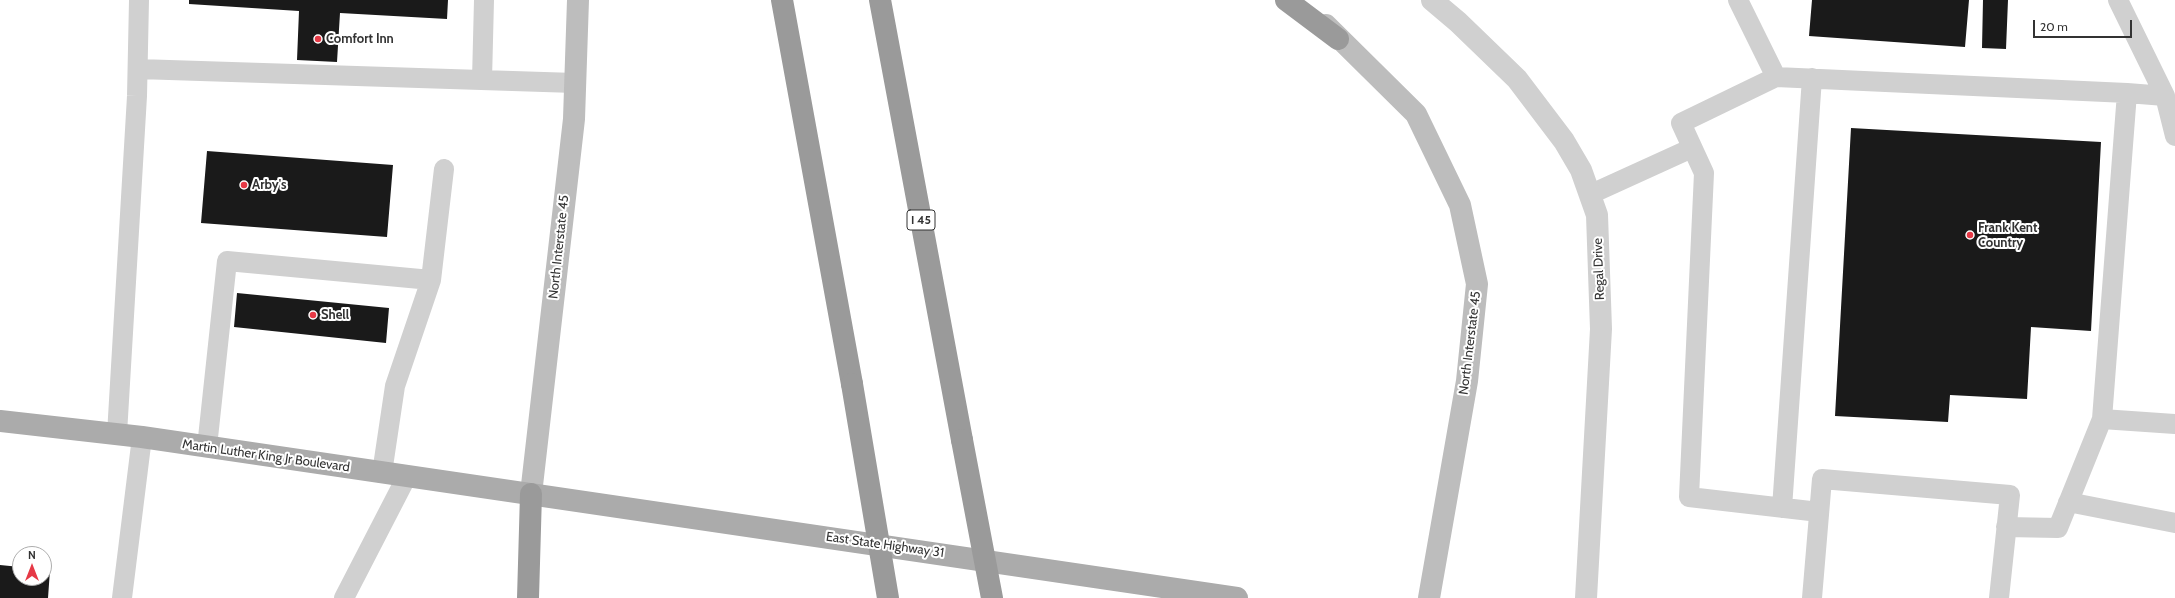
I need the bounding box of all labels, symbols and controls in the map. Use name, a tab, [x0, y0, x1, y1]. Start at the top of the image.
scale bar	[2035, 12, 2134, 38]
text: 20 m	[2040, 19, 2068, 34]
place label: Comfort Inn	[326, 31, 394, 47]
marker: Comfort Inn	[313, 34, 323, 44]
place label: Arby's	[252, 177, 286, 193]
marker: Arby's	[239, 180, 249, 190]
street label: North Interstate 45	[546, 194, 572, 300]
road number: I 45	[907, 210, 935, 230]
place label: Frank Kent Country	[1978, 220, 2037, 251]
marker: Frank Kent Country	[1965, 230, 1975, 240]
street label: Regal Drive	[1590, 238, 1608, 300]
street label: North Interstate 45	[1456, 290, 1484, 396]
place label: Shell	[321, 307, 349, 323]
marker: Shell	[308, 310, 318, 320]
street label: Martin Luther King Jr Boulevard	[181, 437, 351, 475]
street label: East State Highway 31	[825, 529, 945, 561]
north arrow	[12, 546, 52, 586]
text: N	[28, 548, 36, 562]

